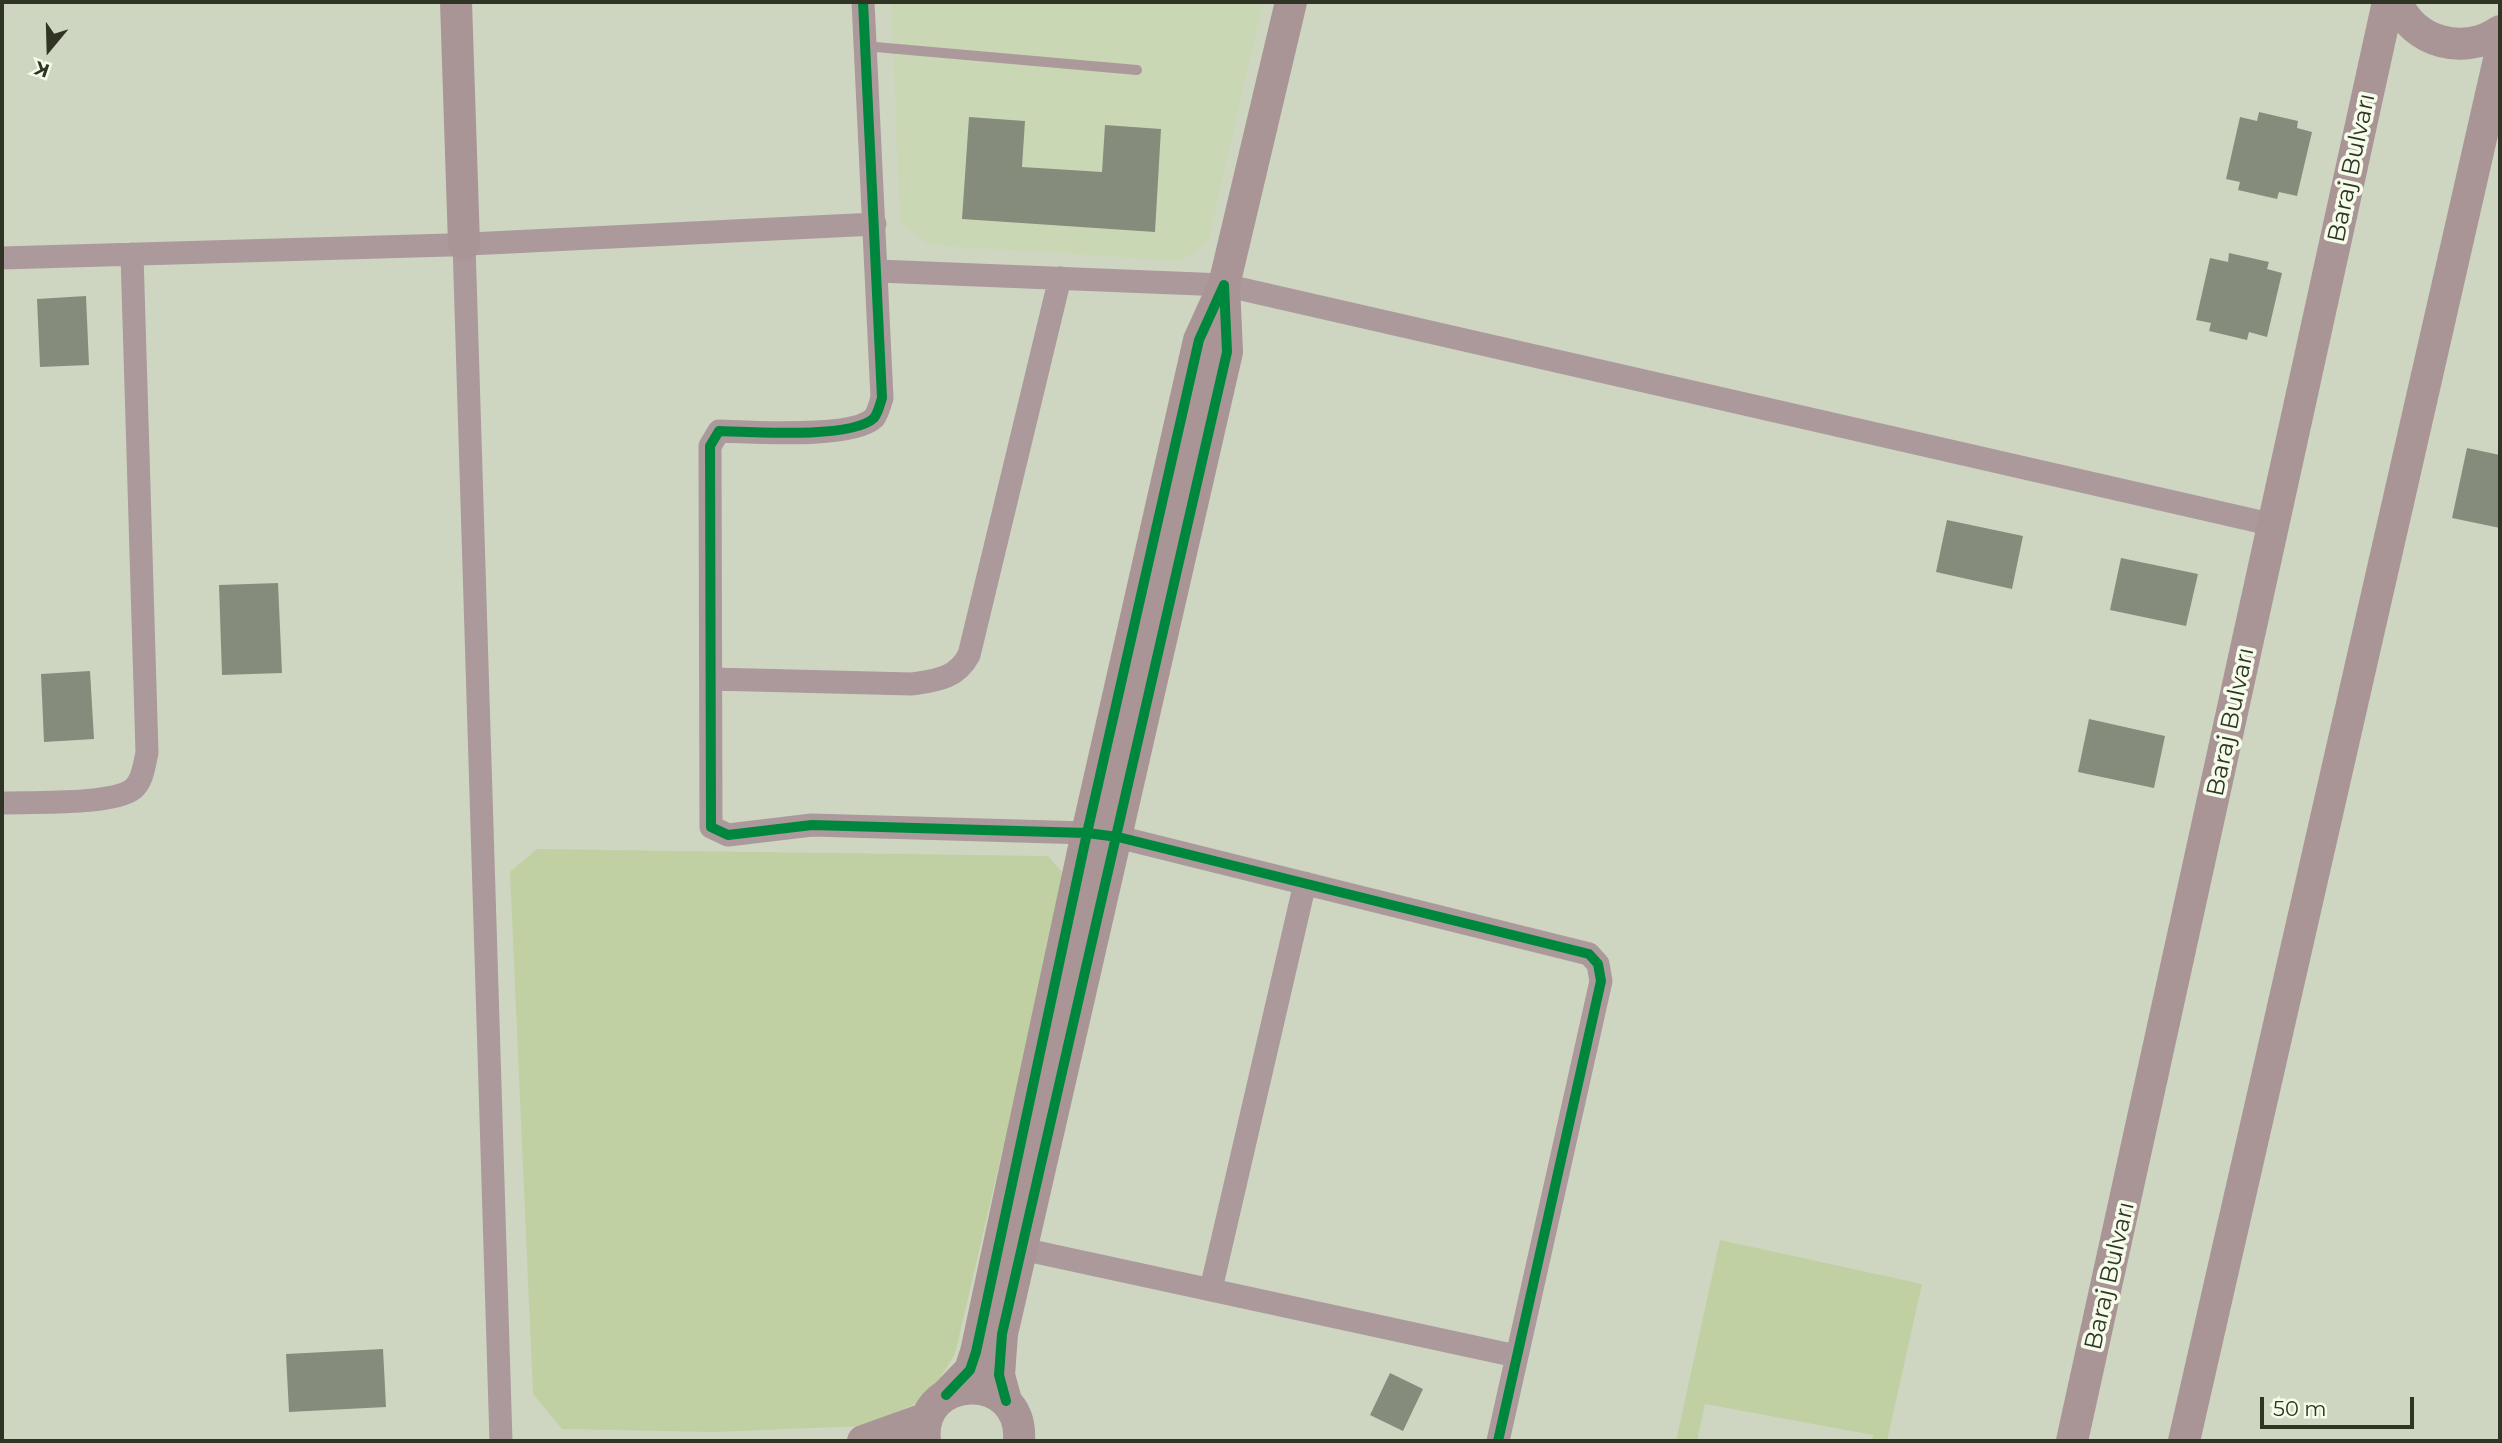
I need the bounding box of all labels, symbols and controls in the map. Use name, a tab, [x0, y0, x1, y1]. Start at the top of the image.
north arrow	[14, 14, 84, 84]
text: K	[32, 56, 52, 82]
street label: Baraj Bulvarı	[2322, 91, 2382, 245]
street label: Baraj Bulvarı	[2201, 645, 2261, 799]
street label: Baraj Bulvarı	[2079, 1199, 2141, 1353]
scale bar	[2264, 1384, 2418, 1428]
text: 50 m	[2273, 1396, 2327, 1421]

